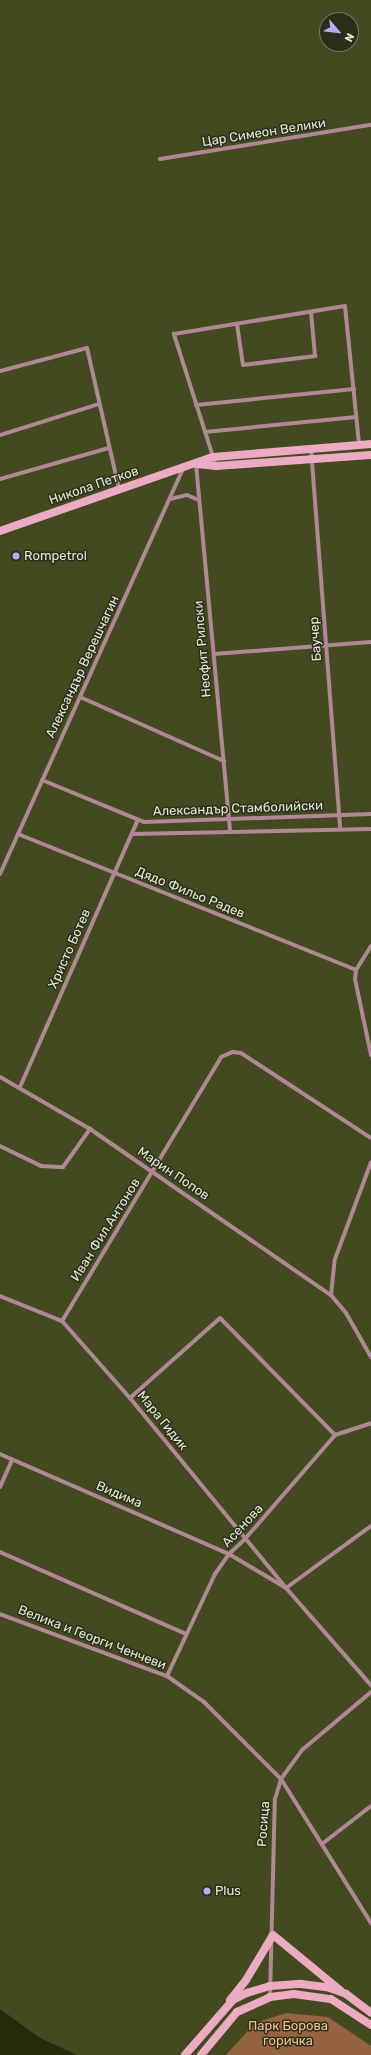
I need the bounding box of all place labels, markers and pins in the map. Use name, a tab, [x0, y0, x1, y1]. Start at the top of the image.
place label: Rompetrol	[24, 548, 87, 564]
marker: Rompetrol	[11, 551, 21, 561]
place label: Plus	[215, 1883, 241, 1899]
marker: Plus	[202, 1886, 212, 1896]

